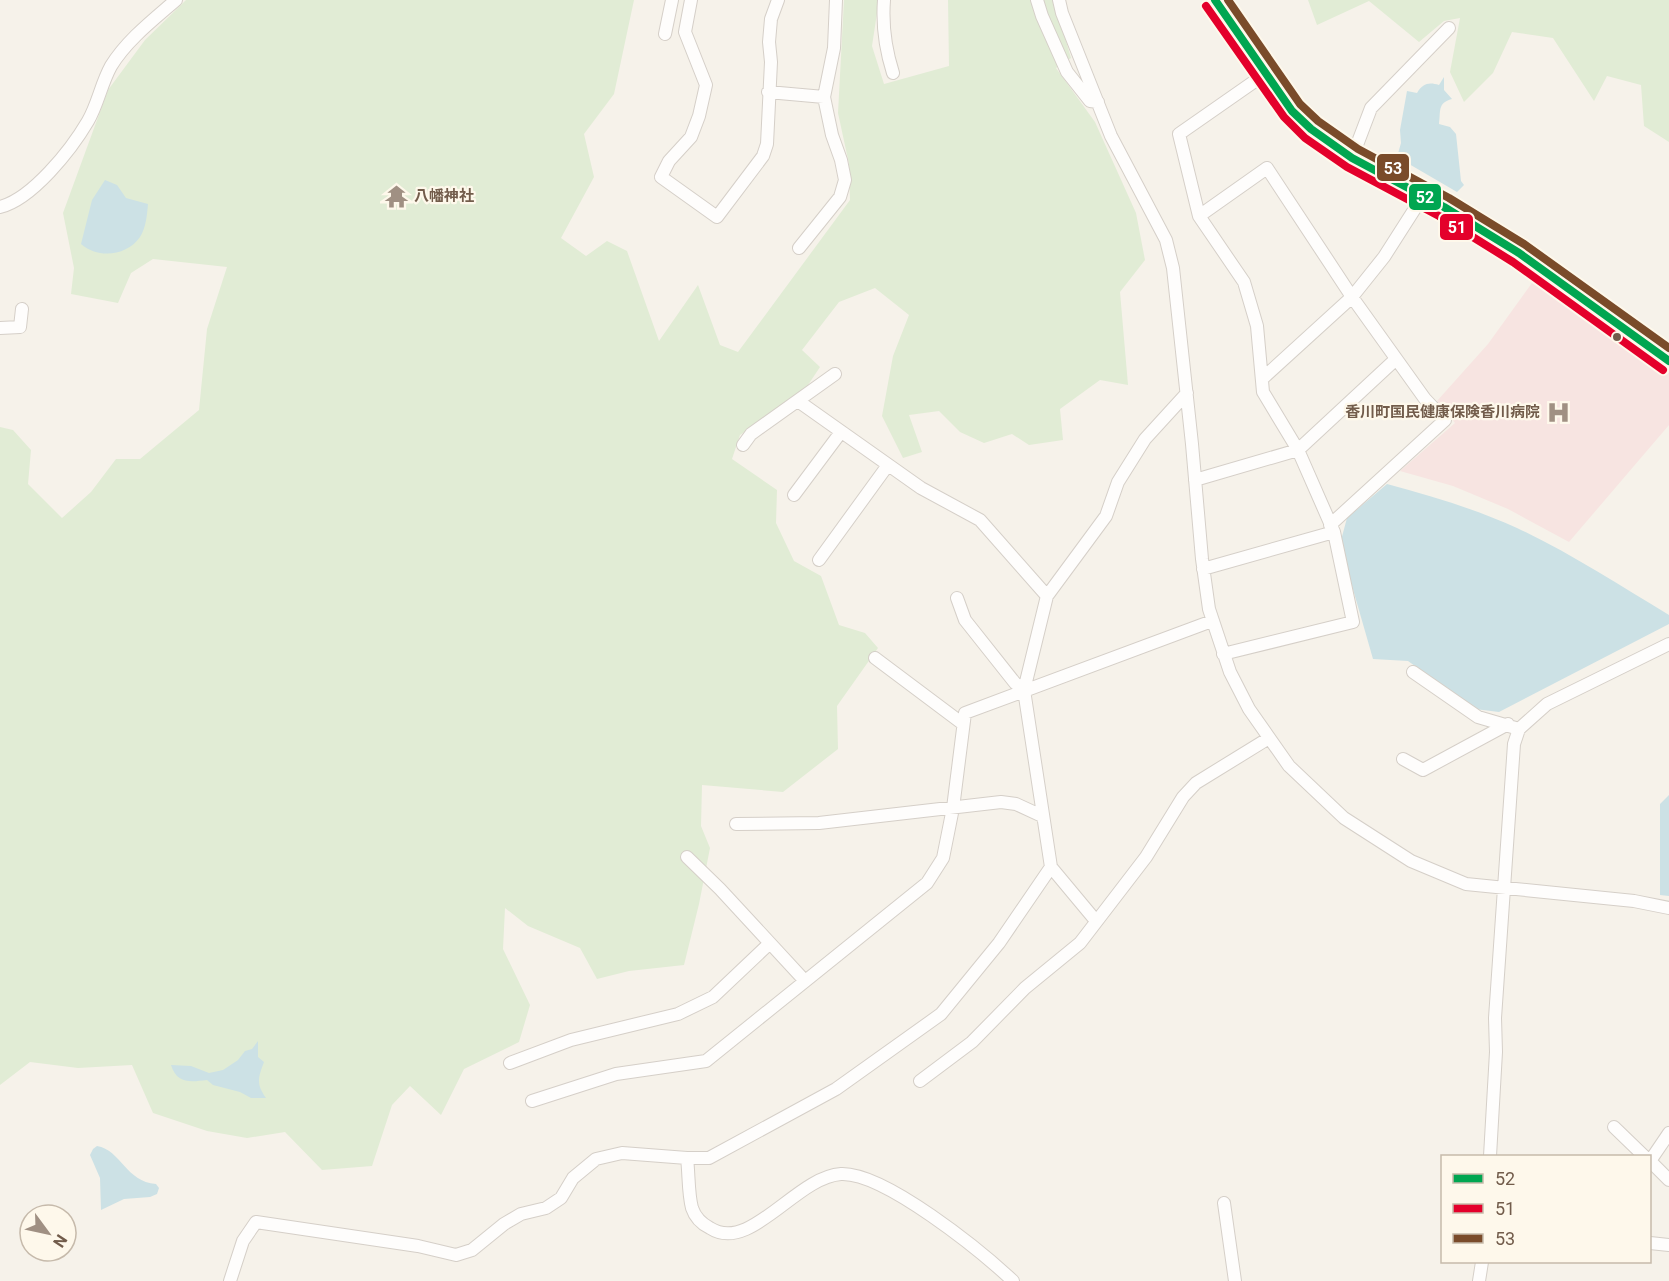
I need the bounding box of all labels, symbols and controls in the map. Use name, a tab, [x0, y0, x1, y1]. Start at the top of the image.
line badge: 53	[1376, 153, 1410, 182]
text: 53	[1384, 159, 1402, 178]
temple icon: 八幡神社	[383, 183, 409, 209]
line badge: 52	[1408, 183, 1442, 211]
place label: 八幡神社	[414, 187, 474, 205]
text: 52	[1416, 188, 1434, 207]
line badge: 51	[1439, 213, 1474, 241]
text: 51	[1448, 218, 1466, 237]
unlabelled marker	[1611, 331, 1623, 343]
hospital icon: 香川町国民健康保険香川病院	[1545, 399, 1571, 425]
place label: 香川町国民健康保険香川病院	[1345, 403, 1540, 421]
legend	[1441, 1155, 1651, 1263]
text: 52	[1495, 1168, 1515, 1189]
text: 51	[1495, 1198, 1515, 1219]
north arrow	[18, 1203, 78, 1263]
text: 53	[1495, 1228, 1515, 1249]
text: N	[49, 1231, 71, 1251]

